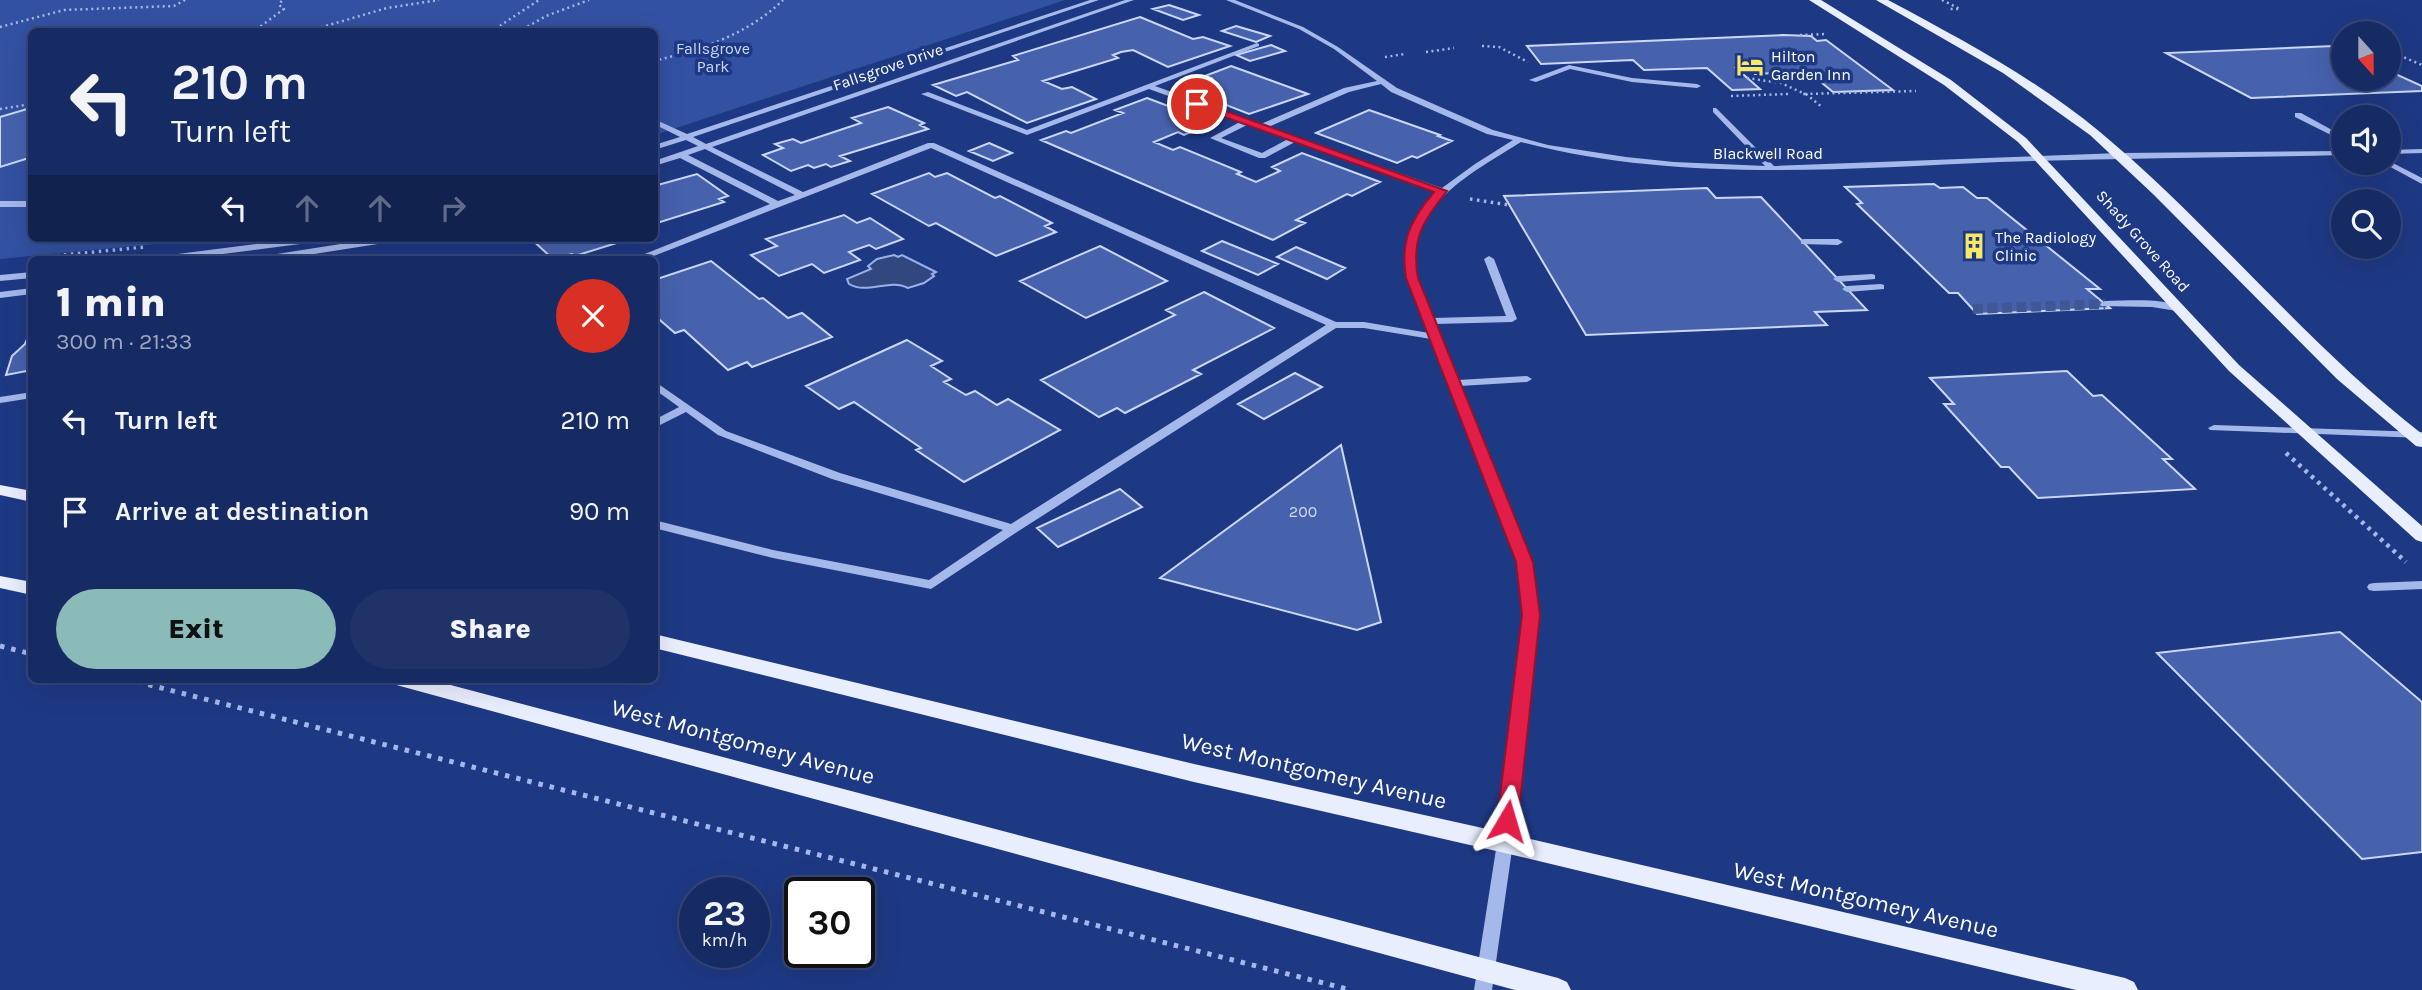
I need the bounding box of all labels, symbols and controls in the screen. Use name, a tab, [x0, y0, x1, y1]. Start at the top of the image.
north arrow	[2331, 21, 2401, 91]
map controls	[2331, 21, 2401, 259]
park label: Fallsgrove Park	[676, 39, 750, 76]
street label: Fallsgrove Drive	[830, 39, 946, 95]
place label: Hilton Garden Inn	[1771, 47, 1851, 84]
hotel icon: Hilton Garden Inn	[1735, 50, 1765, 80]
text: 210 m	[171, 54, 308, 111]
icon: left	[56, 56, 147, 147]
pin	[1167, 74, 1227, 134]
icon: arrive	[1178, 85, 1216, 123]
button: sound	[2331, 105, 2401, 175]
text: Turn left	[171, 113, 291, 150]
street label: Blackwell Road	[1713, 144, 1823, 163]
street label: Shady Grove Road	[2092, 186, 2194, 296]
icon: left	[215, 189, 253, 227]
icon: ahead	[288, 189, 326, 227]
icon: ahead	[361, 189, 399, 227]
icon: right	[434, 189, 472, 227]
button: search	[2331, 189, 2401, 259]
place label: The Radiology Clinic	[1995, 228, 2097, 265]
building icon: The Radiology Clinic	[1959, 231, 1989, 261]
text: 1 min	[56, 277, 166, 327]
button: close	[556, 279, 630, 353]
text: 300 m · 21:33	[56, 328, 192, 355]
icon: left	[56, 402, 94, 440]
text: Turn left	[115, 405, 217, 436]
text: 210 m	[560, 405, 630, 436]
icon: arrive	[56, 493, 94, 531]
text: Arrive at destination	[115, 496, 369, 527]
text: 90 m	[569, 496, 630, 527]
house number: 200	[1289, 502, 1317, 521]
button: Exit	[56, 589, 336, 669]
button: Share	[350, 589, 630, 669]
street label: West Montgomery Avenue	[608, 694, 878, 790]
street label: West Montgomery Avenue	[1179, 727, 1449, 815]
position arrow	[1470, 784, 1544, 858]
street label: West Montgomery Avenue	[1731, 856, 2001, 944]
speed limit sign: 30	[784, 877, 875, 968]
text: 23	[703, 893, 746, 934]
text: km/h	[702, 929, 747, 951]

